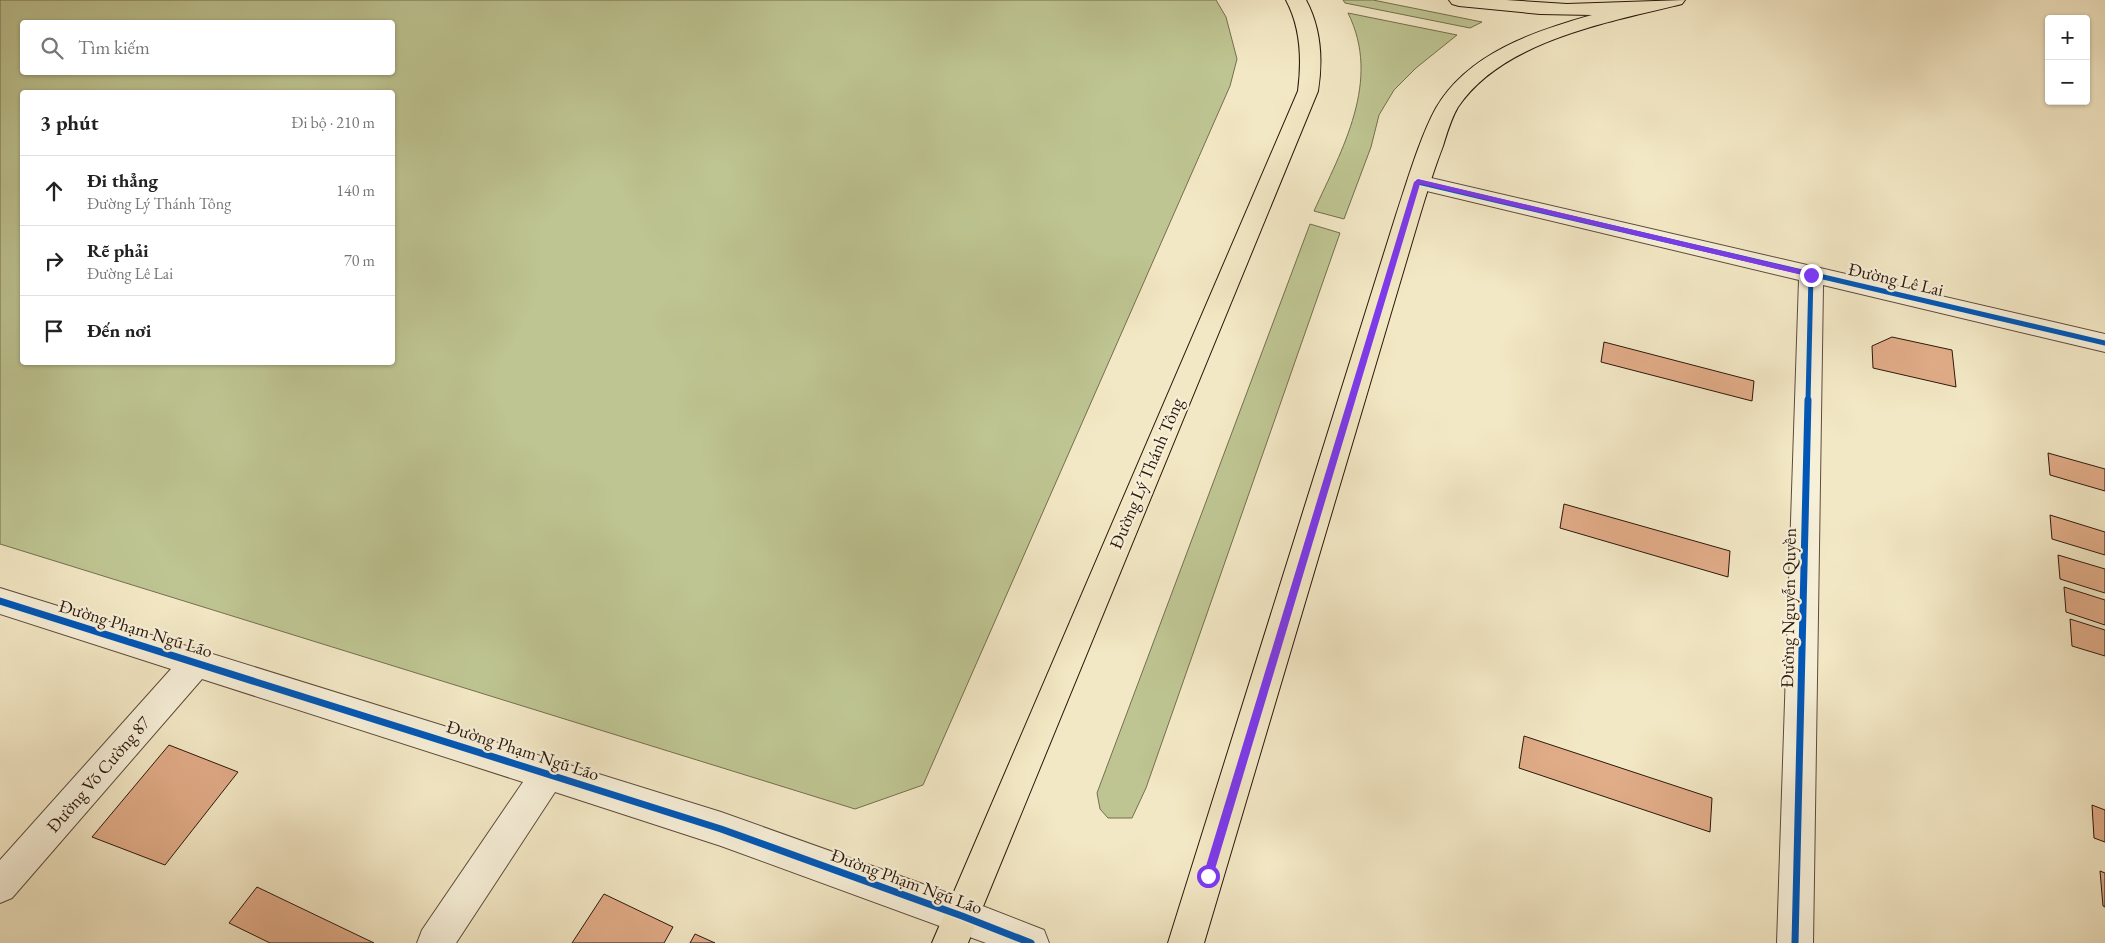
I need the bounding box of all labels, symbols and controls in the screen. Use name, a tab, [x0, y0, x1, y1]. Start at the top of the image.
map controls	[2045, 15, 2090, 105]
button: +	[2045, 15, 2090, 60]
search box	[20, 20, 395, 75]
icon: search	[38, 34, 66, 62]
text: Tìm kiếm	[78, 35, 150, 60]
button: −	[2045, 60, 2090, 105]
text: 3 phút	[40, 109, 99, 136]
text: Đi bộ · 210 m	[291, 112, 375, 133]
text: Đi thẳng	[87, 168, 158, 193]
icon: ahead	[40, 177, 68, 205]
text: 140 m	[336, 180, 375, 201]
text: Đường Lý Thánh Tông	[87, 193, 231, 214]
text: Rẽ phải	[87, 238, 149, 263]
icon: right	[40, 247, 68, 275]
text: 70 m	[344, 250, 375, 271]
street label: Đường Lê Lai	[1846, 257, 1946, 301]
text: Đường Lê Lai	[87, 263, 173, 284]
route end	[1800, 264, 1823, 287]
icon: arrive	[40, 317, 68, 345]
text: Đến nơi	[87, 318, 151, 343]
street label: Đường Lý Thánh Tông	[1104, 394, 1188, 552]
street label: Đường Nguyễn Quyền	[1775, 527, 1801, 688]
street label: Đường Phạm Ngũ Lão	[56, 594, 216, 662]
street label: Đường Võ Cường 87	[41, 711, 155, 837]
street label: Đường Phạm Ngũ Lão	[444, 714, 602, 786]
street label: Đường Phạm Ngũ Lão	[828, 843, 986, 919]
route start	[1197, 865, 1220, 888]

